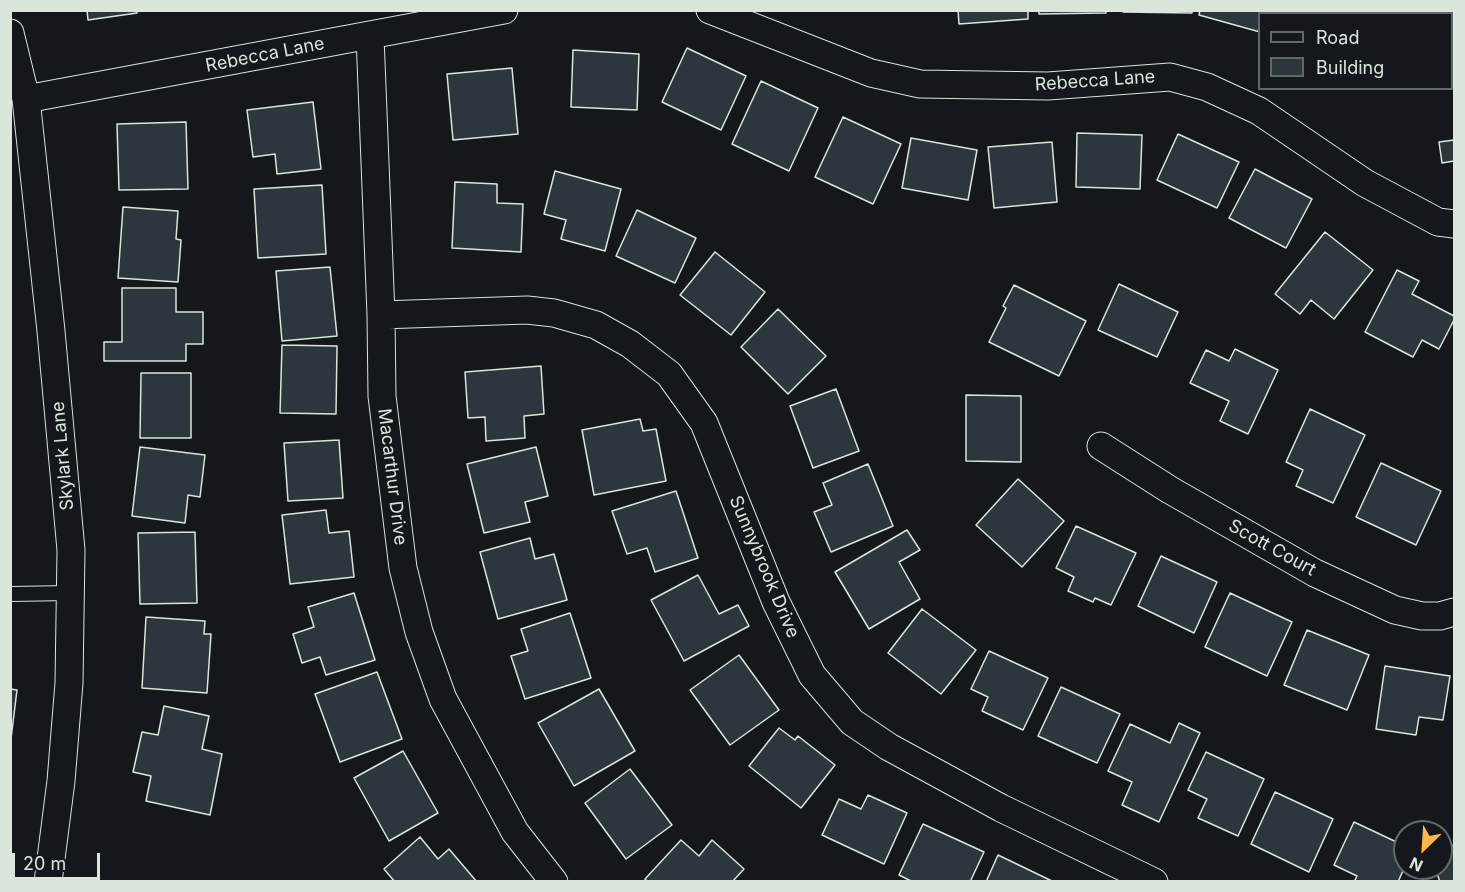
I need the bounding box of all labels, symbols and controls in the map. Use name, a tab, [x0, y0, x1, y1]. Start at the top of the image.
legend	[1258, 12, 1453, 90]
text: Road	[1316, 27, 1359, 48]
street label: Rebecca Lane	[204, 33, 326, 77]
text: Building	[1316, 57, 1384, 78]
street label: Rebecca Lane	[1034, 66, 1156, 96]
street label: Skylark Lane	[47, 401, 79, 511]
street label: Macarthur Drive	[373, 407, 411, 547]
street label: Sunnybrook Drive	[724, 493, 804, 641]
street label: Scott Court	[1225, 515, 1319, 581]
north arrow	[1393, 820, 1453, 880]
scale bar	[15, 841, 104, 879]
text: 20 m	[23, 853, 66, 874]
text: N	[1406, 853, 1426, 876]

